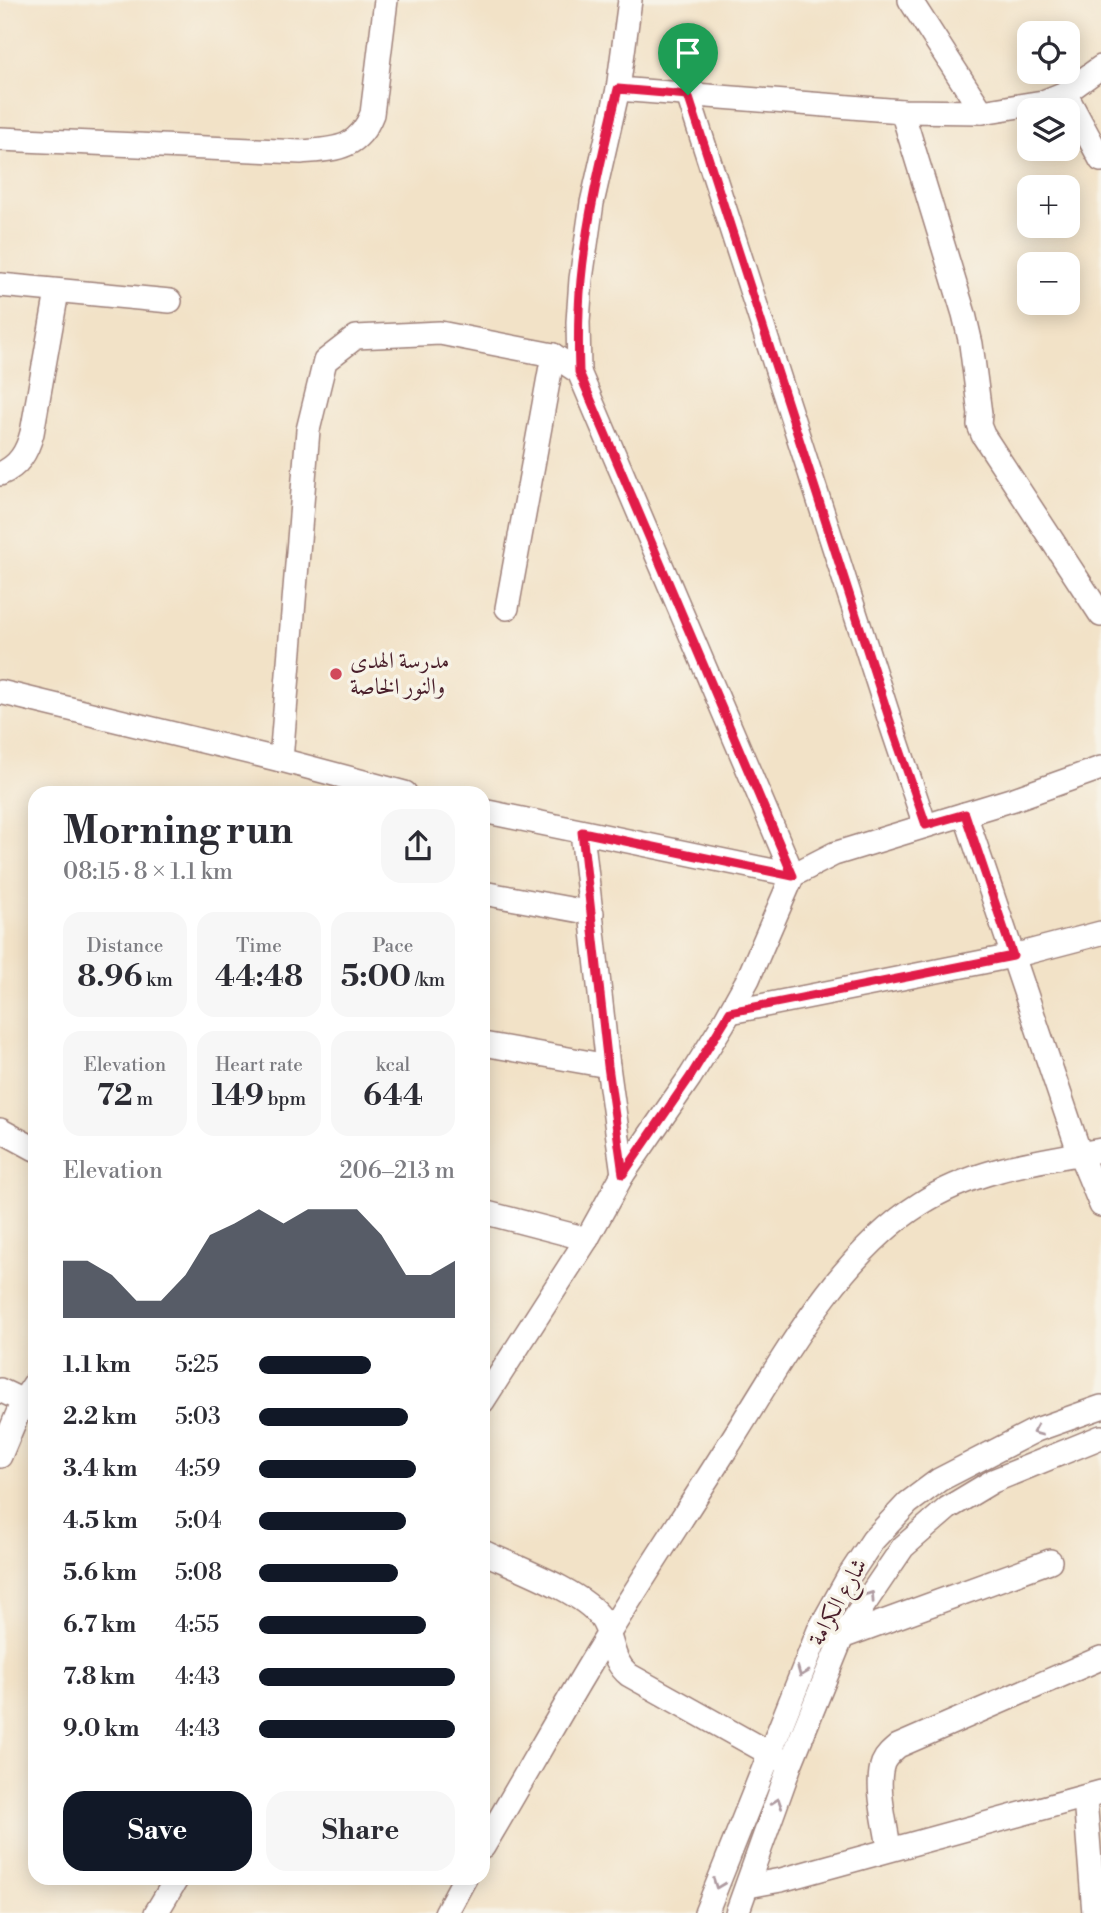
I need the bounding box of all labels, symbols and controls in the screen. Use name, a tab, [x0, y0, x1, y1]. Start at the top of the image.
map controls	[1017, 21, 1080, 315]
button: locate	[1017, 21, 1080, 84]
pin	[658, 23, 718, 95]
icon: arrive	[669, 34, 707, 72]
button: layers	[1017, 98, 1080, 161]
button: +	[1017, 175, 1080, 238]
button: −	[1017, 252, 1080, 315]
place label: مدرسة الهدى والنور الخاصة	[350, 647, 450, 701]
marker: مدرسة الهدى والنور الخاصة	[328, 666, 344, 682]
text: Morning run	[63, 808, 293, 855]
button: share	[381, 809, 455, 883]
text: 08:15 · 8 × 1.1 km	[63, 858, 233, 886]
text: Distance	[87, 934, 163, 958]
text: Time	[236, 934, 282, 958]
text: Pace	[373, 934, 413, 958]
text: 8.96	[77, 958, 142, 996]
text: 44:48	[215, 958, 303, 996]
text: 5:00	[341, 958, 411, 996]
text: km	[142, 968, 173, 992]
text: /km	[411, 968, 445, 992]
text: Elevation	[84, 1053, 166, 1077]
text: Heart rate	[215, 1053, 303, 1077]
text: kcal	[376, 1053, 410, 1077]
text: 72	[97, 1077, 133, 1115]
text: 149	[212, 1077, 264, 1115]
text: 644	[363, 1077, 423, 1115]
text: m	[133, 1087, 153, 1111]
text: bpm	[264, 1087, 306, 1111]
text: Elevation	[63, 1157, 163, 1185]
text: 206–213 m	[339, 1157, 455, 1185]
text: 1.1 km	[63, 1351, 131, 1379]
text: 5:25	[175, 1351, 219, 1379]
text: 2.2 km	[63, 1403, 137, 1431]
text: 5:03	[175, 1403, 221, 1431]
one-way arrow	[1032, 1423, 1044, 1437]
text: 3.4 km	[63, 1455, 137, 1483]
text: 4:59	[175, 1455, 221, 1483]
text: 4.5 km	[63, 1507, 138, 1535]
text: 5:04	[175, 1507, 222, 1535]
street label: شارع الكرامة	[803, 1553, 878, 1653]
text: 5.6 km	[63, 1559, 137, 1587]
text: 5:08	[175, 1559, 222, 1587]
one-way arrow	[862, 1591, 874, 1604]
text: 6.7 km	[63, 1611, 136, 1639]
text: 4:55	[175, 1611, 219, 1639]
text: 7.8 km	[63, 1663, 135, 1691]
text: 4:43	[175, 1663, 220, 1691]
one-way arrow	[796, 1666, 810, 1678]
text: 9.0 km	[63, 1715, 139, 1743]
text: 4:43	[175, 1715, 220, 1743]
button: Save	[63, 1791, 252, 1871]
button: Share	[266, 1791, 455, 1871]
one-way arrow	[769, 1797, 783, 1809]
one-way arrow	[712, 1877, 726, 1889]

